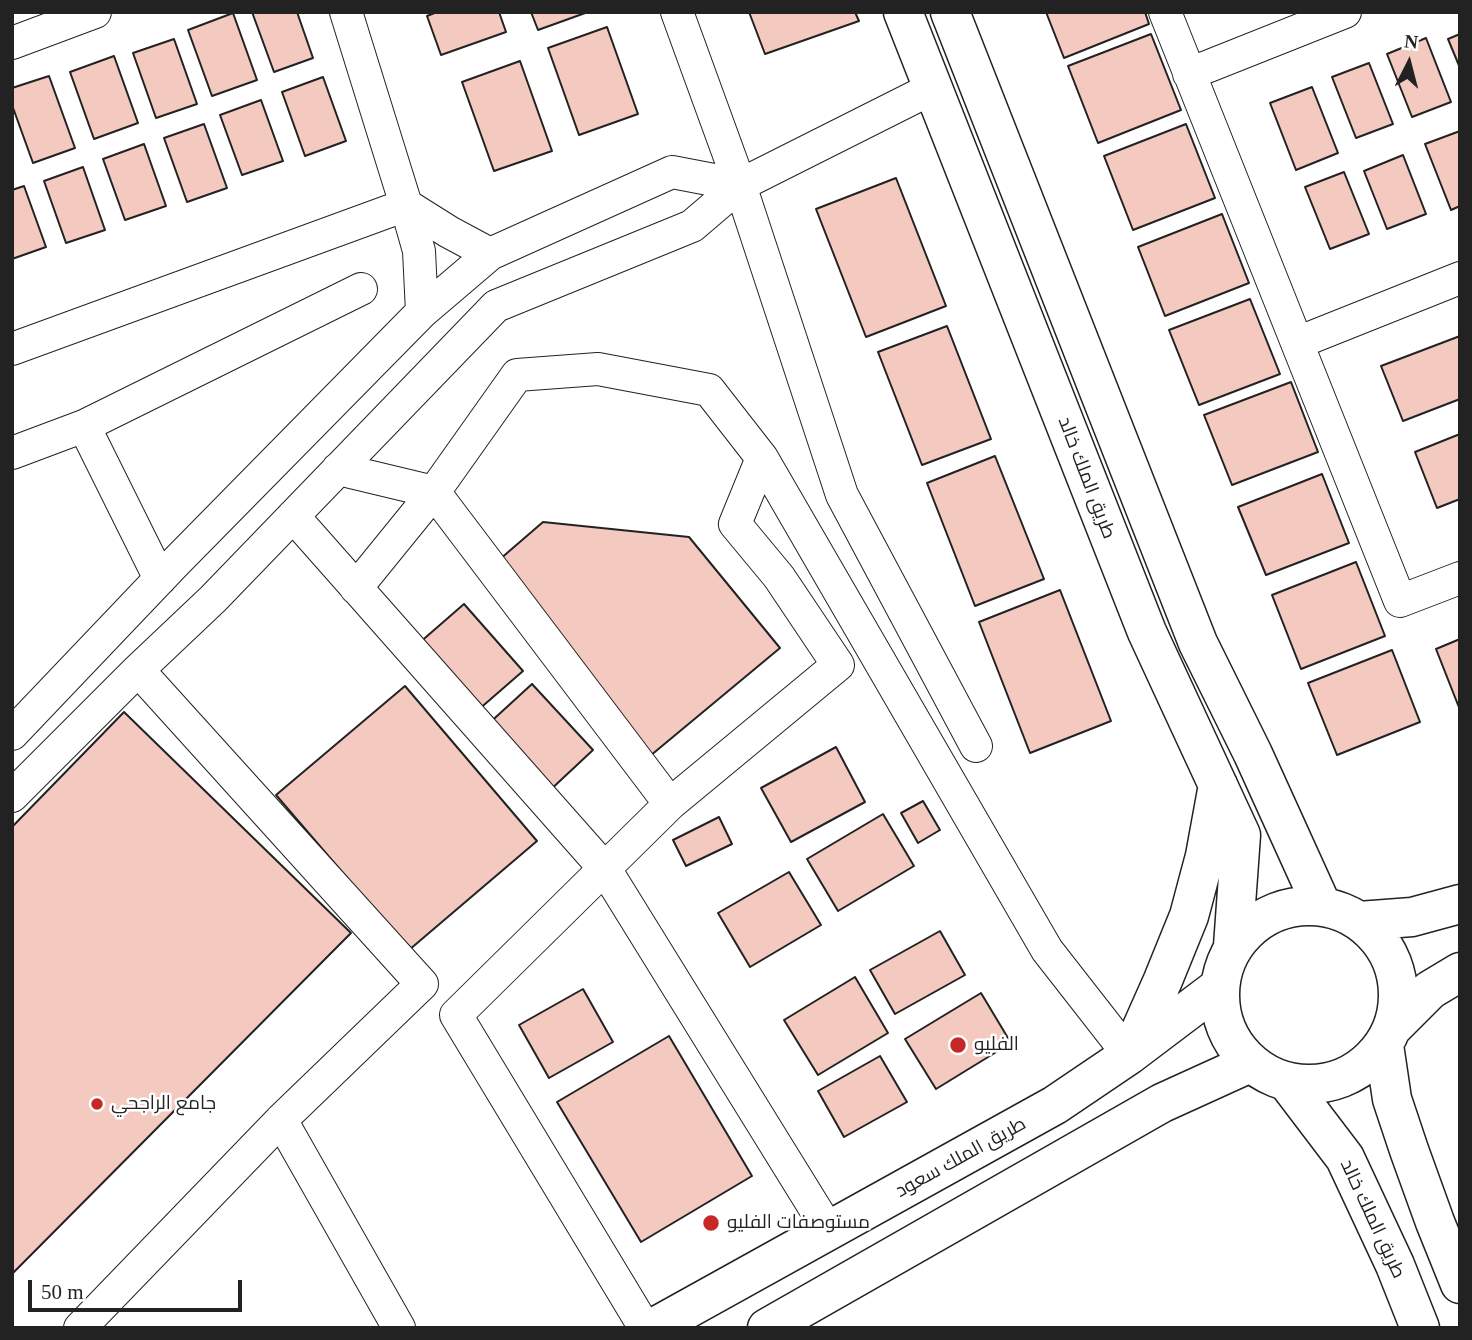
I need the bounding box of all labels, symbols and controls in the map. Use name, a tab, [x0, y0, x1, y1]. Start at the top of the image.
north arrow	[1374, 28, 1444, 98]
text: N	[1403, 30, 1419, 53]
street label: طريق الملك خالد	[1052, 414, 1120, 542]
place label: الفليو	[974, 1034, 1019, 1056]
marker: الفليو	[948, 1035, 968, 1055]
place label: جامع الراجحي	[111, 1093, 216, 1115]
marker: جامع الراجحي	[89, 1096, 105, 1112]
street label: طريق الملك سعود	[892, 1113, 1030, 1203]
street label: طريق الملك خالد	[1334, 1156, 1410, 1282]
place label: مستوصفات الفليو	[727, 1212, 870, 1234]
marker: مستوصفات الفليو	[701, 1213, 721, 1233]
scale bar	[32, 1266, 245, 1310]
text: 50 m	[41, 1280, 84, 1304]

